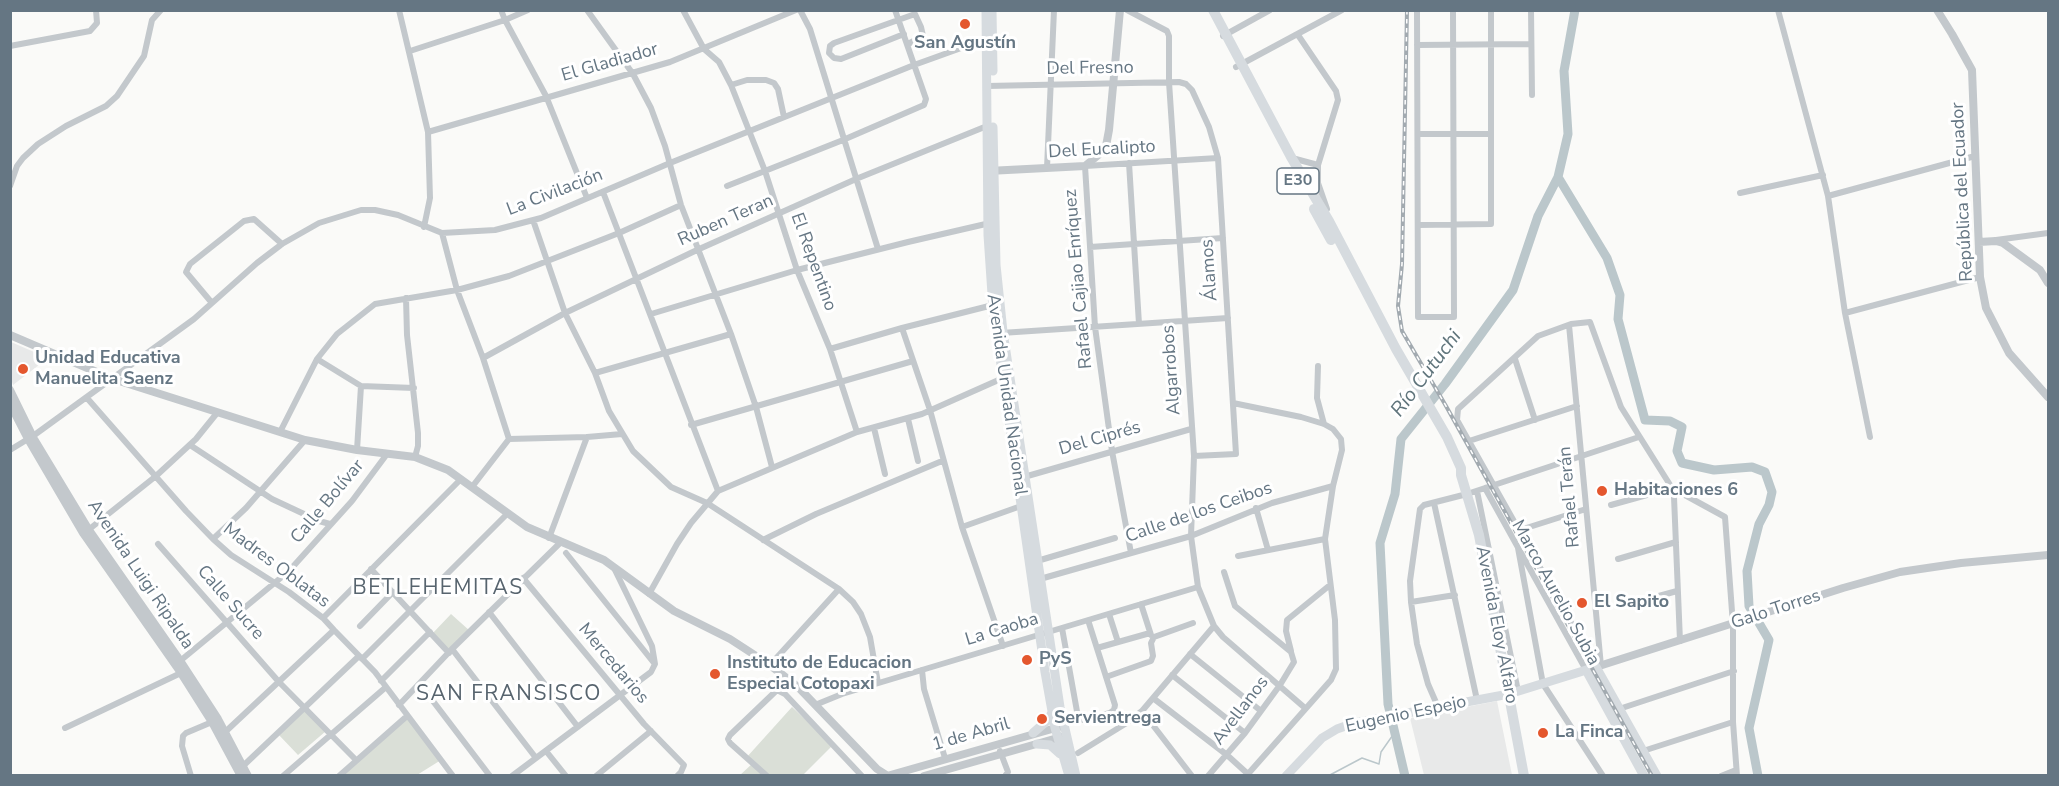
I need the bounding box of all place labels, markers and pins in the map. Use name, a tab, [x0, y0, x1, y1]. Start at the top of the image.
marker: San Agustín	[958, 17, 972, 31]
place label: San Agustín	[914, 33, 1016, 55]
place label: Unidad Educativa Manuelita Saenz	[35, 348, 181, 391]
marker: Unidad Educativa Manuelita Saenz	[16, 362, 30, 376]
place label: Habitaciones 6	[1614, 480, 1738, 502]
marker: Habitaciones 6	[1595, 484, 1609, 498]
place label: El Sapito	[1594, 592, 1669, 614]
marker: El Sapito	[1575, 596, 1589, 610]
place label: PyS	[1039, 649, 1072, 671]
place label: Instituto de Educacion Especial Cotopaxi	[727, 653, 912, 696]
marker: PyS	[1020, 653, 1034, 667]
marker: Instituto de Educacion Especial Cotopaxi	[708, 667, 722, 681]
place label: Servientrega	[1054, 708, 1161, 730]
marker: Servientrega	[1035, 712, 1049, 726]
place label: La Finca	[1555, 722, 1623, 744]
marker: La Finca	[1536, 726, 1550, 740]

